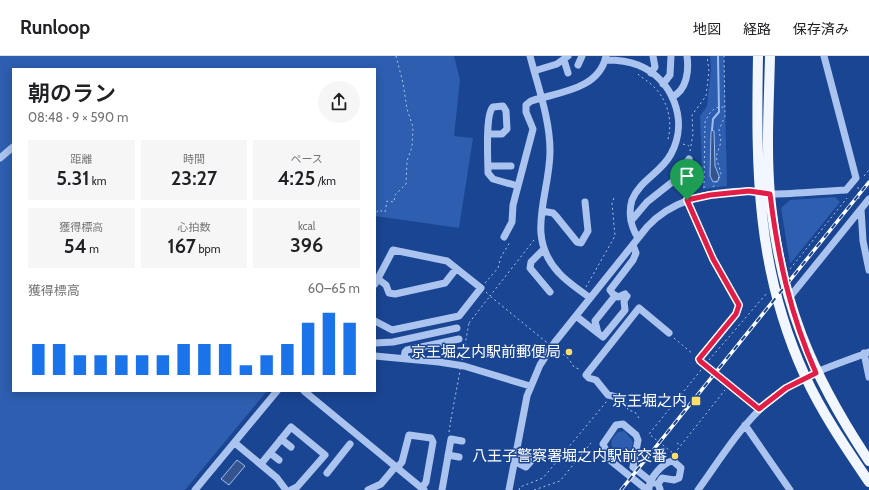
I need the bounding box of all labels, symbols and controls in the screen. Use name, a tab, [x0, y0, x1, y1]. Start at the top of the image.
text: Runloop	[20, 16, 90, 39]
text: 地図	[693, 20, 721, 38]
text: 経路	[743, 20, 771, 38]
text: 保存済み	[793, 20, 849, 38]
text: 朝のラン	[28, 80, 116, 107]
button: share	[318, 81, 360, 123]
text: 08:48 · 9 × 590 m	[28, 109, 128, 125]
text: 距離	[70, 152, 92, 166]
text: 時間	[183, 152, 205, 166]
text: ペース	[290, 152, 323, 166]
pin	[670, 159, 704, 200]
icon: arrive	[676, 165, 698, 187]
text: 5.31	[56, 166, 89, 190]
text: 23:27	[171, 166, 217, 190]
text: 4:25	[277, 166, 315, 190]
text: km	[89, 174, 106, 188]
text: /km	[315, 174, 336, 188]
text: kcal	[298, 219, 315, 233]
text: 獲得標高	[59, 220, 103, 234]
text: 心拍数	[177, 220, 210, 234]
text: 396	[290, 233, 323, 257]
text: 54	[64, 234, 87, 258]
text: 167	[168, 234, 196, 258]
text: m	[87, 242, 99, 256]
text: bpm	[196, 242, 220, 256]
text: 60–65 m	[308, 280, 360, 296]
text: 獲得標高	[28, 282, 80, 298]
place label: 京王堀之内駅前郵便局	[411, 343, 561, 361]
marker: 京王堀之内駅前郵便局	[564, 347, 574, 357]
place label: 京王堀之内	[612, 392, 687, 410]
marker: 京王堀之内	[690, 395, 702, 407]
place label: 八王子警察署堀之内駅前交番	[472, 447, 667, 465]
marker: 八王子警察署堀之内駅前交番	[670, 451, 680, 461]

